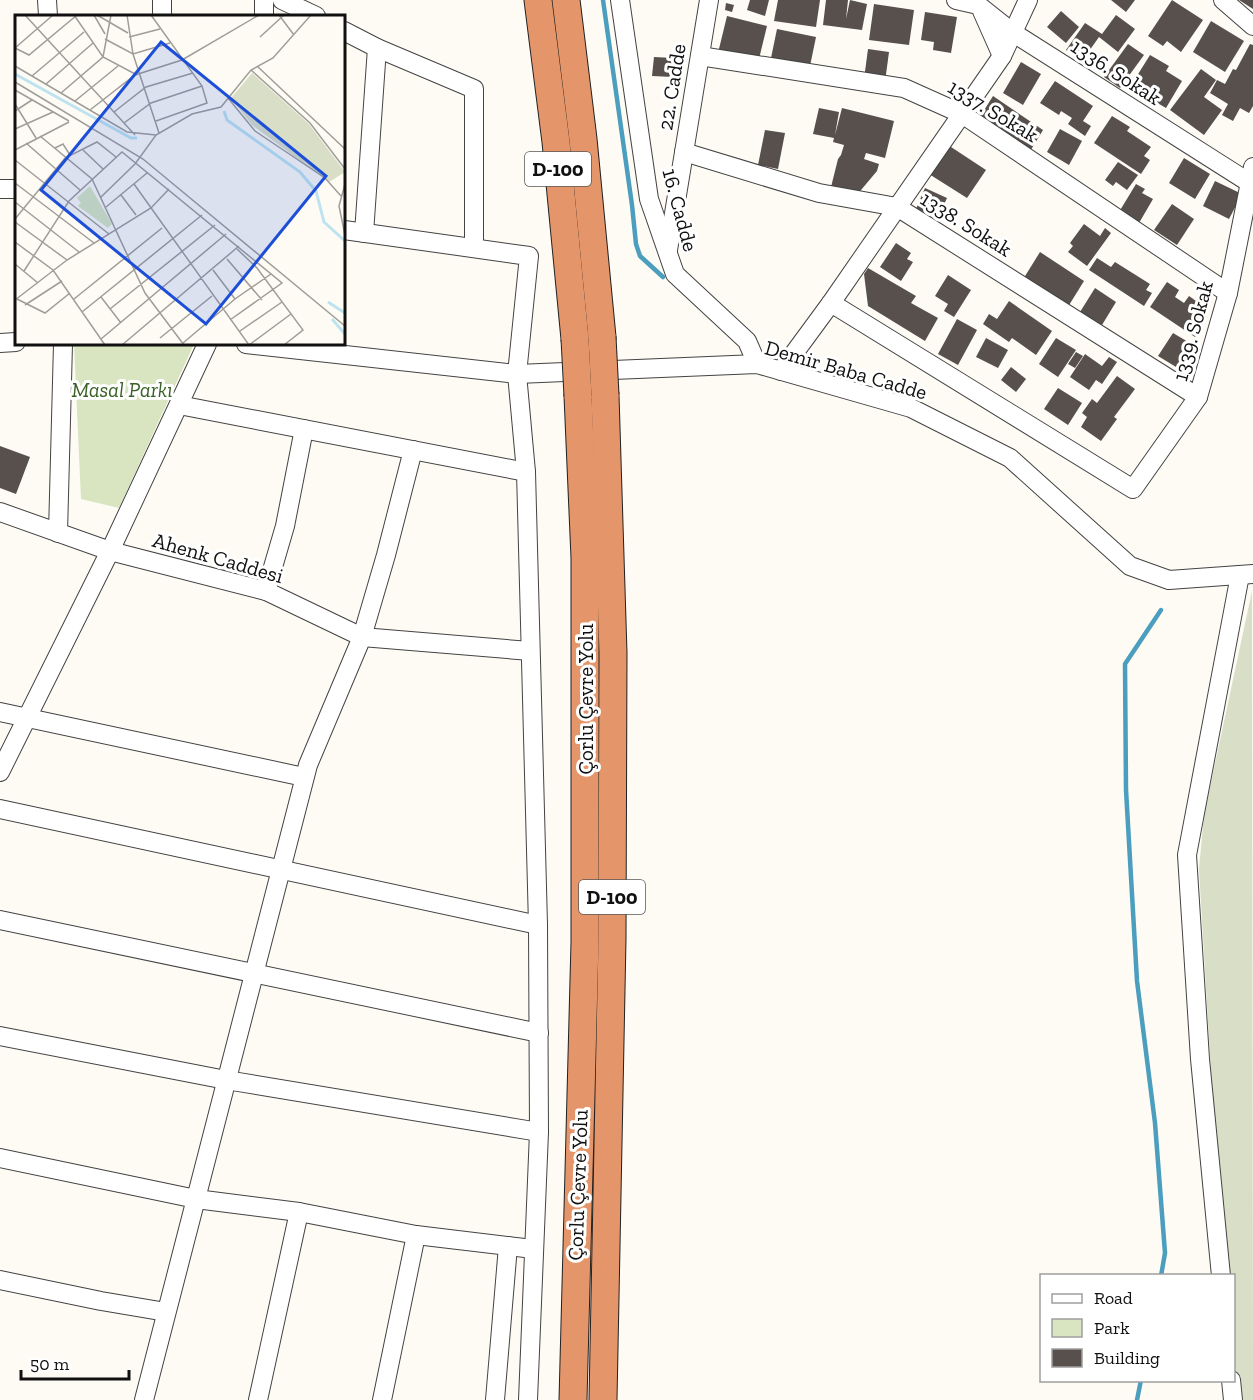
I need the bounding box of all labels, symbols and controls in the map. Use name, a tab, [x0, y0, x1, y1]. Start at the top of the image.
inset map	[15, 15, 345, 345]
street label: 1336. Sokak	[1066, 33, 1166, 110]
street label: 22. Cadde	[652, 42, 691, 132]
street label: 1337. Sokak	[944, 74, 1043, 147]
road number: D-100	[525, 152, 591, 186]
street label: 16. Cadde	[657, 166, 704, 254]
street label: 1338. Sokak	[916, 186, 1017, 261]
street label: 1339. Sokak	[1167, 278, 1218, 384]
street label: Demir Baba Cadde	[762, 334, 930, 405]
park label: Masal Parkı	[71, 377, 173, 402]
street label: Ahenk Caddesi	[150, 527, 286, 588]
street label: Çorlu Çevre Yolu	[573, 623, 598, 775]
road number: D-100	[579, 880, 645, 914]
street label: Çorlu Çevre Yolu	[562, 1109, 593, 1261]
legend	[1040, 1274, 1235, 1382]
text: Road	[1094, 1287, 1133, 1309]
text: Park	[1094, 1317, 1130, 1339]
scale bar	[21, 1343, 129, 1381]
text: Building	[1094, 1347, 1160, 1369]
text: 50 m	[30, 1353, 70, 1375]

